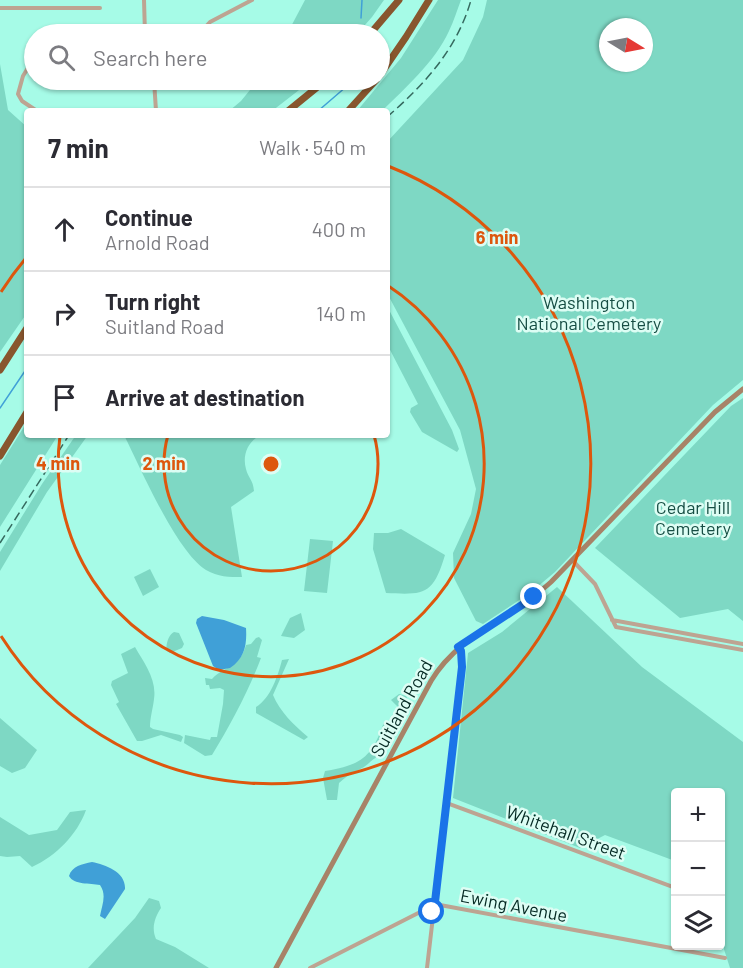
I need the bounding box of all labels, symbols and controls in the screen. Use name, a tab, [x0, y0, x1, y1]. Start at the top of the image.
north arrow	[599, 18, 653, 72]
search box	[24, 24, 390, 90]
icon: search	[45, 41, 78, 74]
text: Search here	[93, 44, 207, 70]
text: 7 min	[48, 132, 109, 163]
text: Walk · 540 m	[259, 135, 366, 159]
text: Continue	[105, 204, 193, 230]
icon: ahead	[48, 213, 81, 246]
text: 400 m	[312, 217, 366, 241]
text: 6 min	[476, 226, 518, 248]
text: Arnold Road	[105, 230, 210, 254]
text: Turn right	[105, 288, 200, 314]
park label: Washington National Cemetery	[517, 291, 661, 334]
icon: right	[48, 297, 81, 330]
text: 140 m	[316, 301, 366, 325]
text: Suitland Road	[105, 314, 224, 338]
icon: arrive	[48, 381, 81, 414]
text: Arrive at destination	[105, 384, 304, 410]
text: 4 min	[36, 452, 80, 474]
text: 2 min	[142, 452, 186, 474]
centre of rings	[261, 454, 281, 474]
park label: Cedar Hill Cemetery	[655, 496, 731, 539]
route end	[520, 583, 546, 609]
street label: Suitland Road	[365, 656, 437, 760]
map controls	[671, 788, 725, 950]
button: +	[671, 788, 725, 842]
street label: Whitehall Street	[503, 800, 629, 864]
button: −	[671, 842, 725, 896]
street label: Ewing Avenue	[459, 884, 569, 926]
button: layers	[671, 896, 725, 950]
route start	[418, 898, 444, 924]

